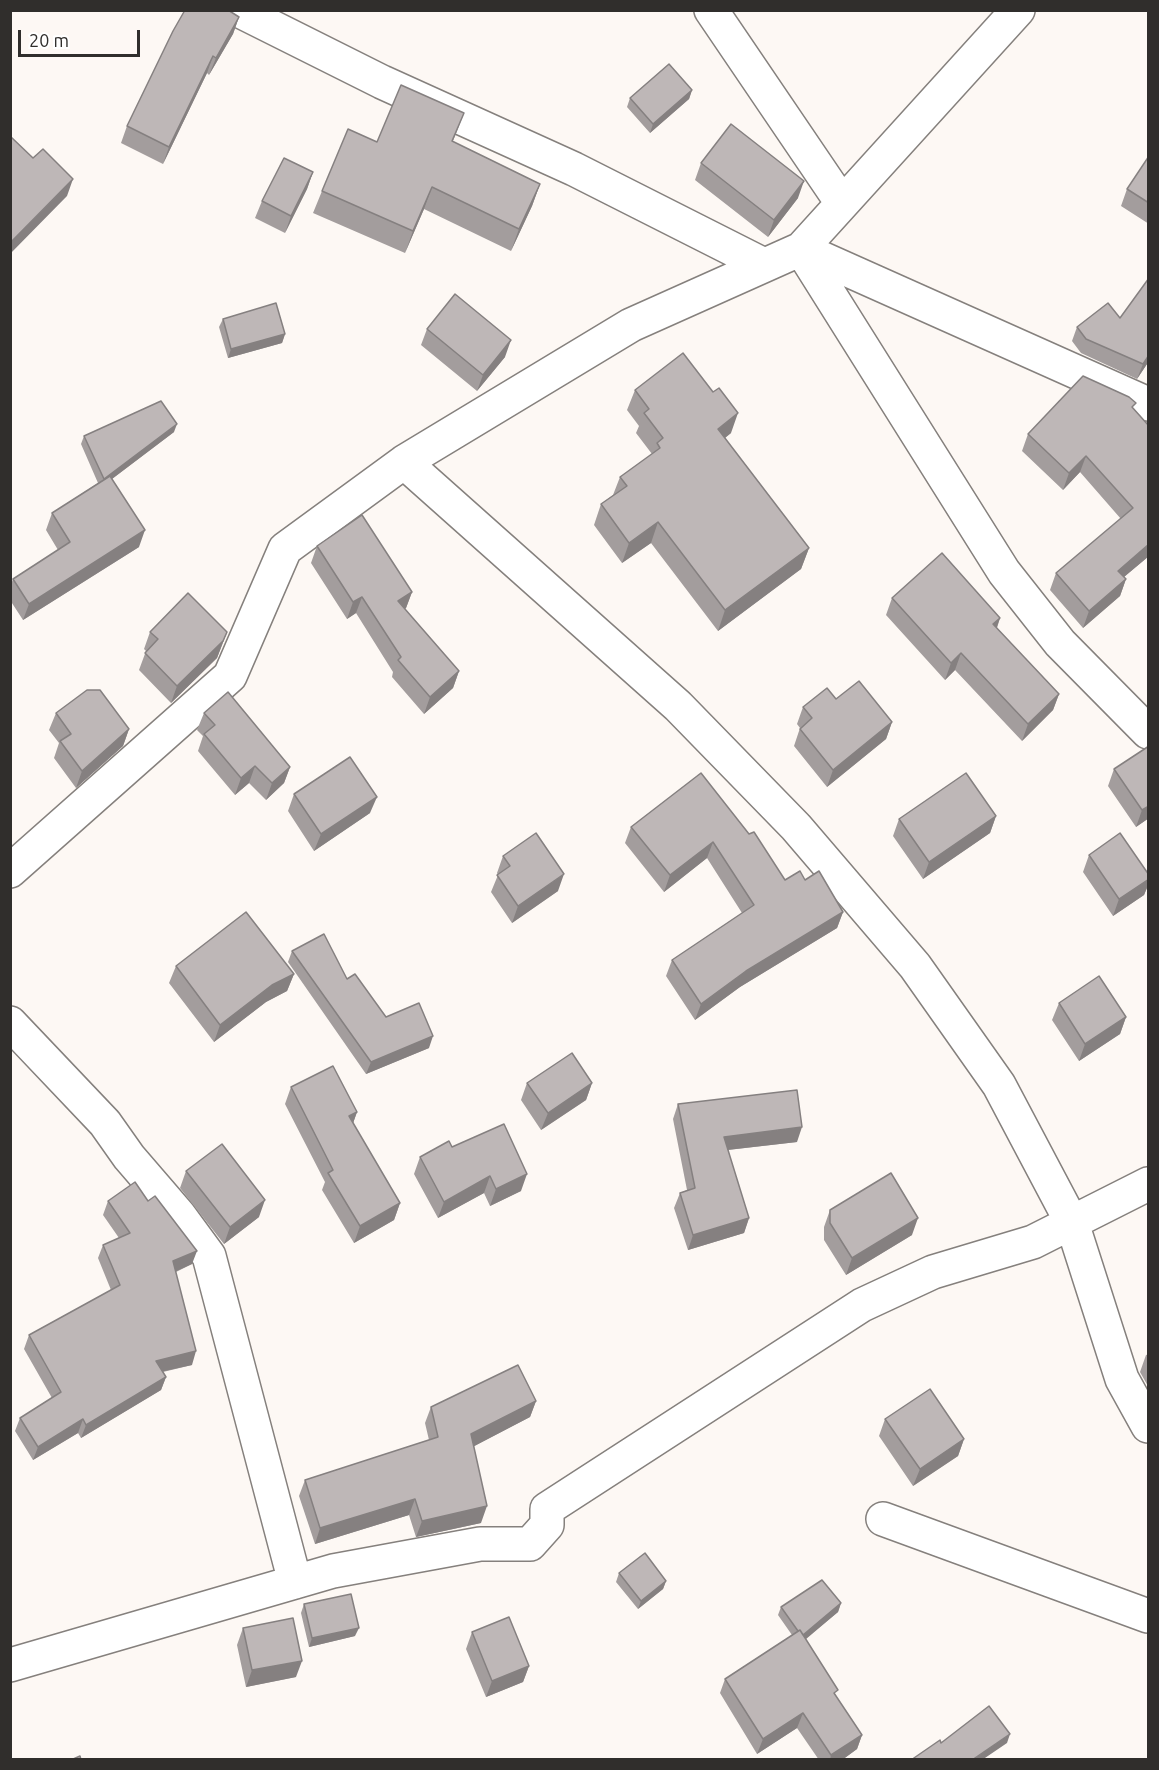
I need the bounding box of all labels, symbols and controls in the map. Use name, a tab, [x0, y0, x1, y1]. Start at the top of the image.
scale bar	[21, 18, 142, 56]
text: 20 m	[29, 30, 69, 50]

